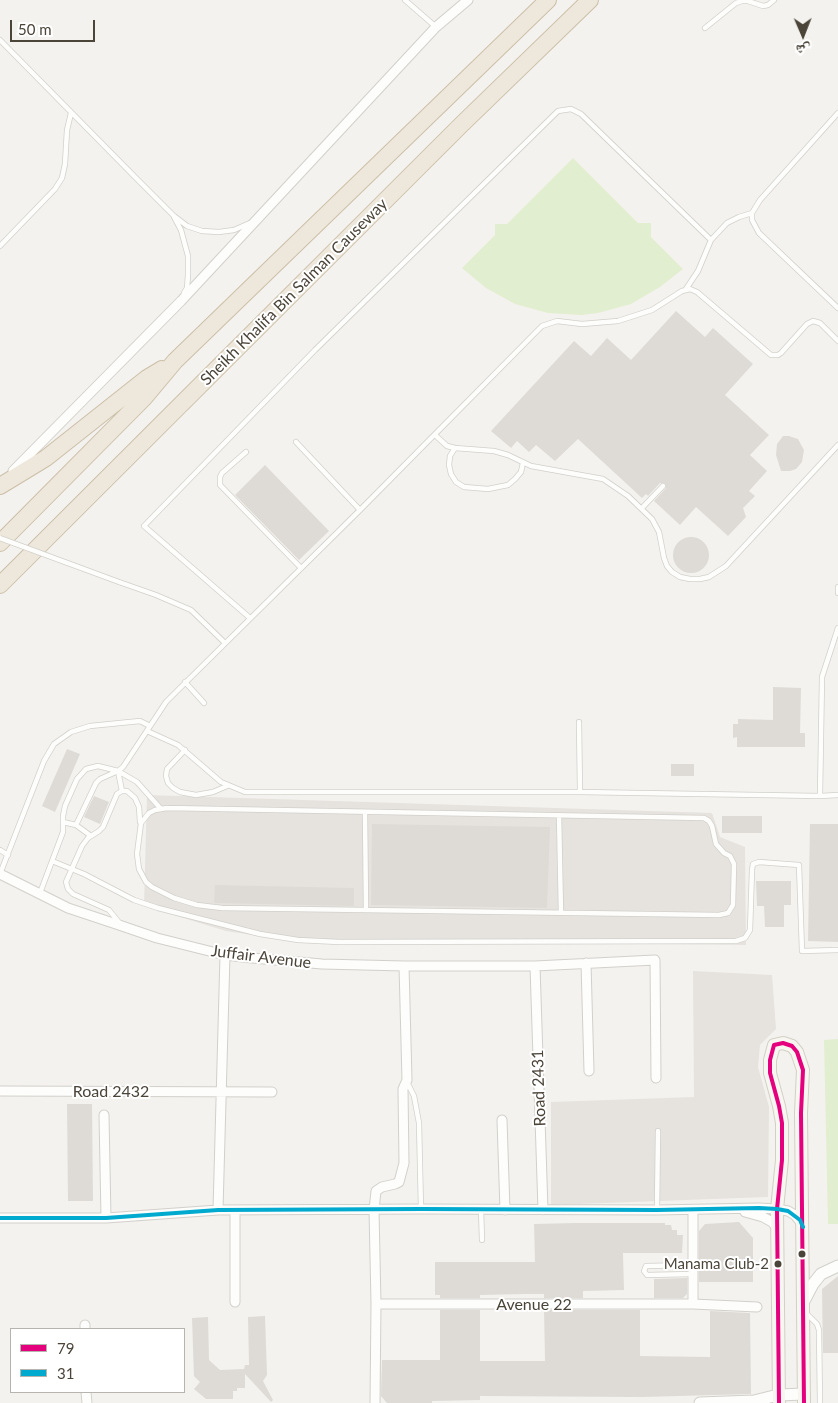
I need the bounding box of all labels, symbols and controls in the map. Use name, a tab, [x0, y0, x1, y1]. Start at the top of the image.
scale bar	[12, 10, 98, 42]
north arrow	[778, 10, 828, 60]
text: 50 m	[18, 20, 52, 38]
text: ش	[796, 42, 811, 59]
street label: Sheikh Khalifa Bin Salman Causeway	[197, 195, 391, 389]
street label: Juffair Avenue	[210, 941, 312, 973]
street label: Road 2431	[528, 1049, 550, 1127]
street label: Road 2432	[73, 1082, 149, 1102]
unlabelled marker	[797, 1249, 807, 1259]
place label: Manama Club-2	[664, 1255, 769, 1273]
marker: Manama Club-2	[773, 1259, 783, 1269]
street label: Avenue 22	[496, 1295, 572, 1315]
legend	[10, 1328, 185, 1393]
text: 79	[57, 1339, 74, 1357]
text: 31	[57, 1364, 74, 1382]

